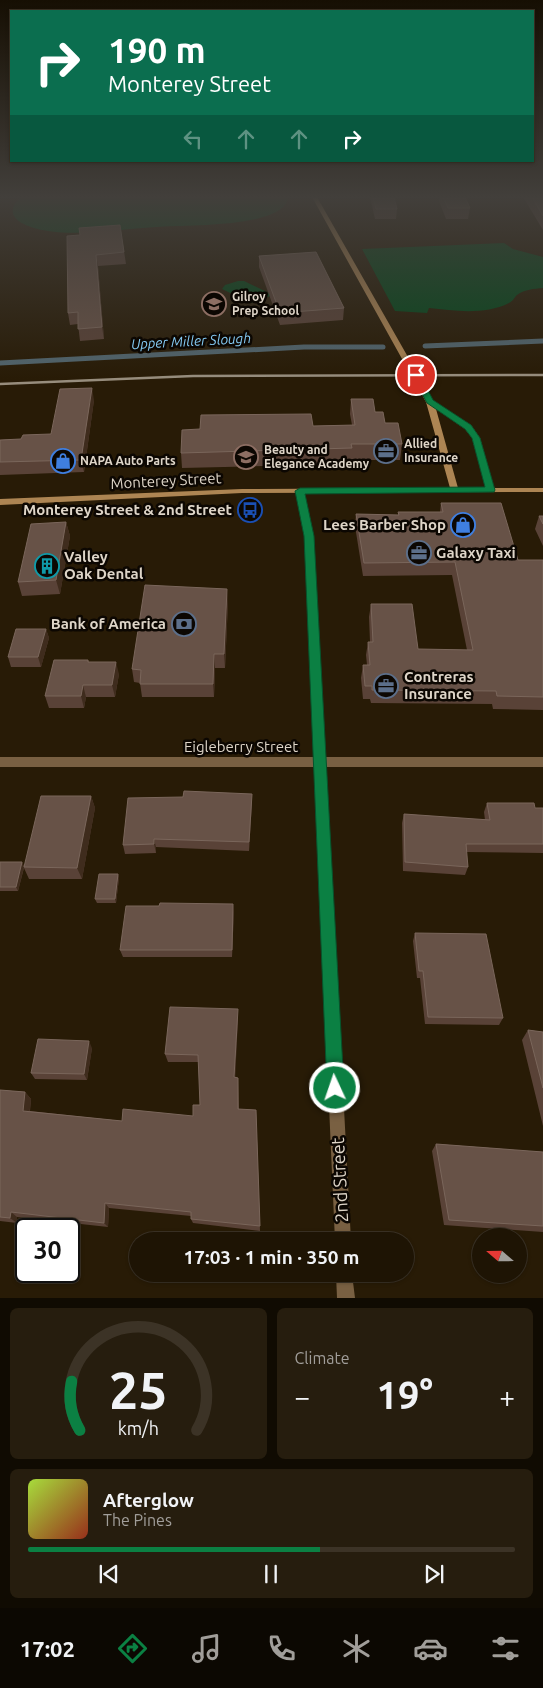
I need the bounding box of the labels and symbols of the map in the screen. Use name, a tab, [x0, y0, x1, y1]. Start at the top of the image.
place label: Gilroy Prep School	[232, 290, 300, 317]
school or university icon: Gilroy Prep School	[201, 291, 227, 317]
water label: Upper Miller Slough	[131, 330, 251, 352]
pin	[395, 354, 437, 396]
place label: Allied Insurance	[404, 437, 458, 464]
office icon: Allied Insurance	[373, 438, 399, 464]
place label: Beauty and Elegance Academy	[264, 443, 370, 470]
school or university icon: Beauty and Elegance Academy	[233, 444, 259, 470]
shop icon: NAPA Auto Parts	[50, 448, 76, 474]
place label: NAPA Auto Parts	[80, 454, 176, 467]
street label: Monterey Street	[110, 469, 222, 492]
bus stop icon: Monterey Street & 2nd Street	[237, 497, 263, 523]
place label: Monterey Street & 2nd Street	[23, 501, 233, 518]
shop icon: Lees Barber Shop	[450, 512, 476, 538]
place label: Lees Barber Shop	[323, 516, 446, 533]
office icon: Galaxy Taxi	[406, 540, 432, 566]
place label: Galaxy Taxi	[436, 544, 516, 561]
place label: Valley Oak Dental	[64, 548, 144, 582]
building icon: Valley Oak Dental	[34, 553, 60, 579]
bank icon: Bank of America	[171, 611, 197, 637]
place label: Bank of America	[51, 615, 166, 632]
place label: Contreras Insurance	[404, 668, 474, 702]
office icon: Contreras Insurance	[373, 673, 399, 699]
street label: Eigleberry Street	[184, 738, 298, 755]
position arrow	[308, 1061, 360, 1113]
street label: 2nd Street	[327, 1137, 351, 1223]
speed limit sign: 30	[15, 1218, 80, 1283]
north arrow	[472, 1228, 528, 1282]

